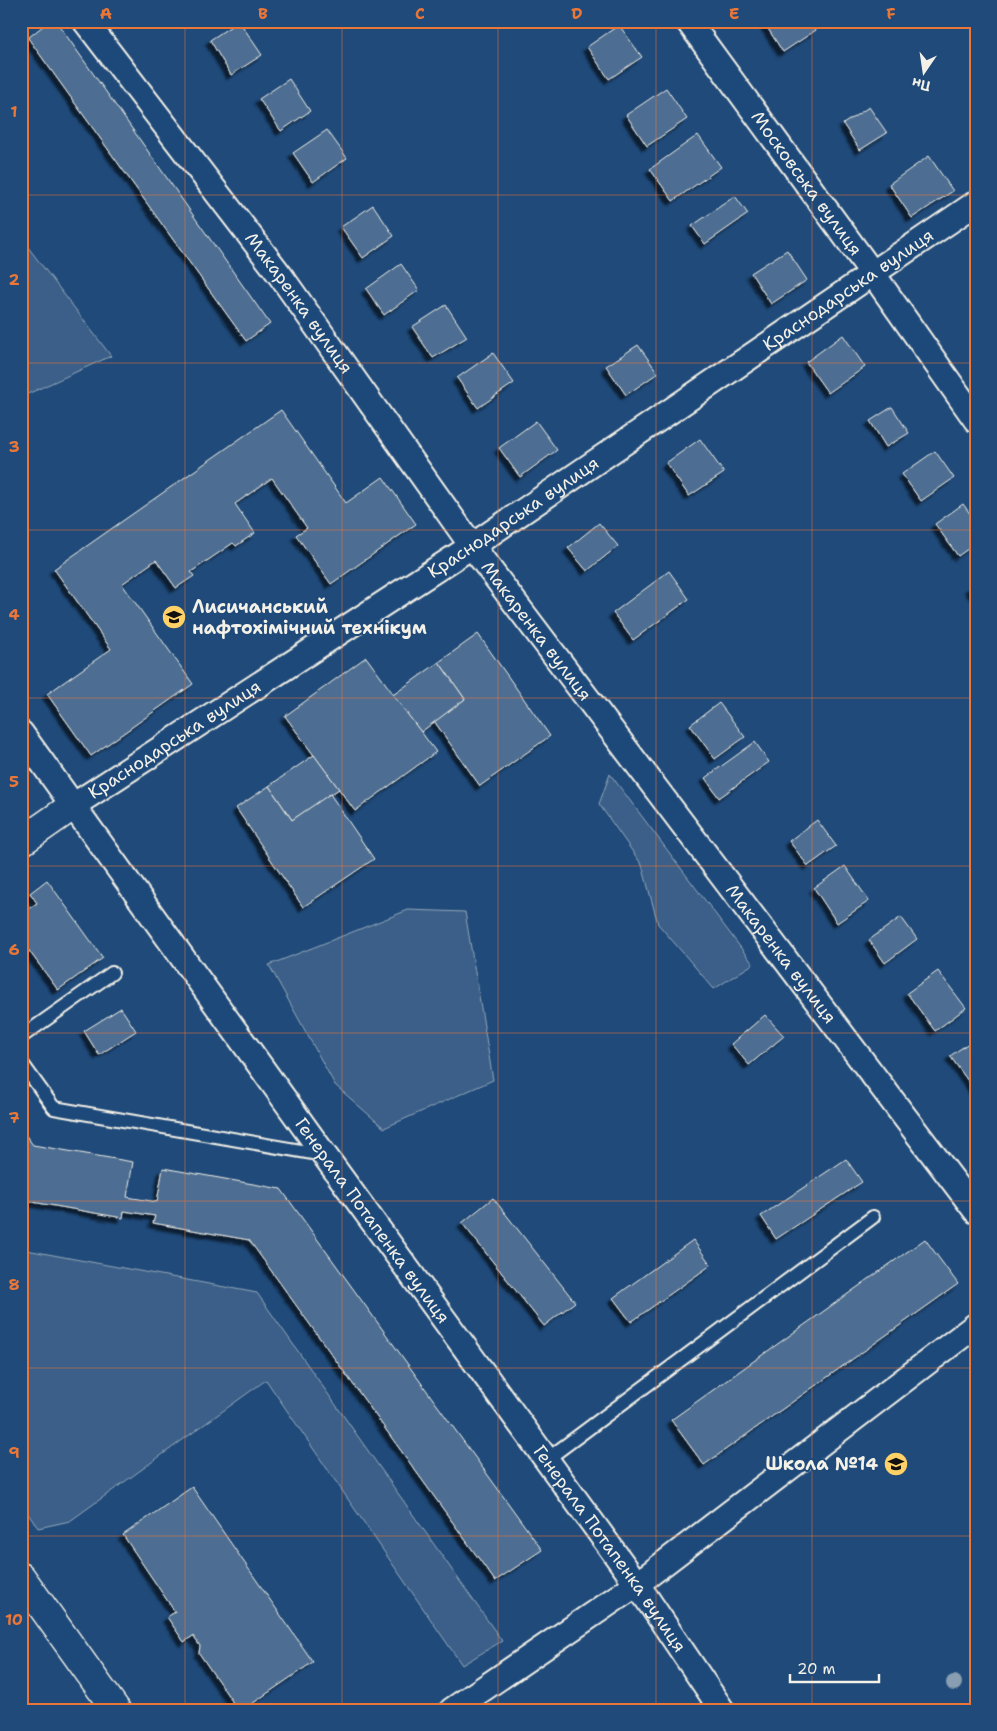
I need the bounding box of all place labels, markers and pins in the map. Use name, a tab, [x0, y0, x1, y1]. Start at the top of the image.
place label: Лисичанський нафтохімічний технікум	[192, 595, 427, 640]
school or university icon: Лисичанський нафтохімічний технікум	[161, 604, 187, 630]
school or university icon: Школа №14	[883, 1451, 909, 1477]
place label: Школа №14	[765, 1452, 878, 1476]

